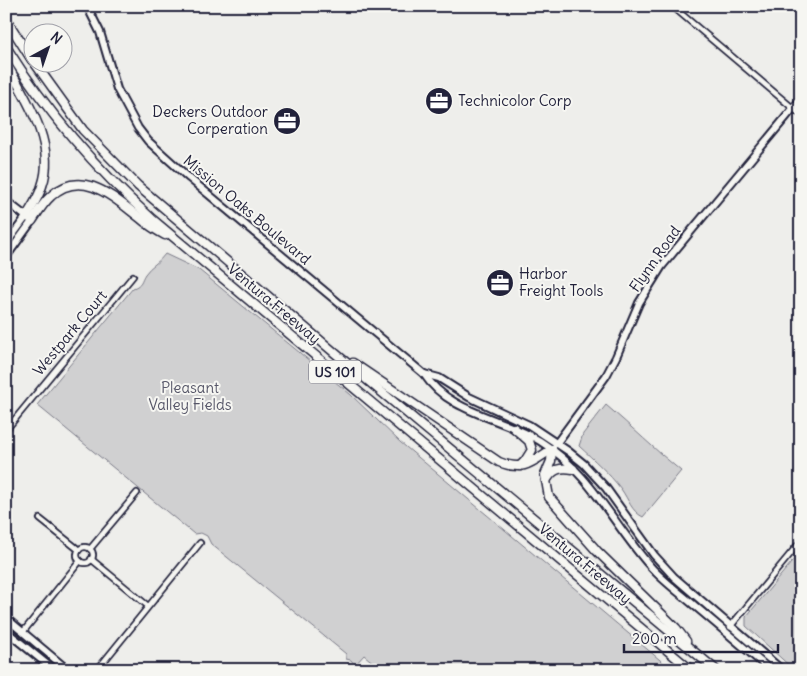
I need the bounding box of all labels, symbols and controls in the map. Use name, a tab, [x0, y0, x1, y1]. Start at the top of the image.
north arrow	[22, 22, 72, 72]
text: N	[47, 28, 66, 48]
office icon: Technicolor Corp	[424, 86, 454, 116]
place label: Technicolor Corp	[458, 91, 571, 110]
place label: Deckers Outdoor Corperation	[152, 102, 268, 138]
office icon: Deckers Outdoor Corperation	[272, 106, 302, 136]
street label: Mission Oaks Boulevard	[180, 151, 315, 269]
street label: Flynn Road	[625, 222, 684, 295]
street label: Ventura Freeway	[224, 259, 325, 348]
place label: Harbor Freight Tools	[519, 264, 604, 300]
office icon: Harbor Freight Tools	[485, 268, 515, 298]
street label: Westpark Court	[28, 286, 111, 379]
road number: US 101	[309, 361, 361, 384]
park label: Pleasant Valley Fields	[148, 378, 232, 414]
street label: Ventura Freeway	[535, 519, 636, 608]
scale bar	[624, 621, 778, 653]
text: 200 m	[632, 629, 677, 648]

